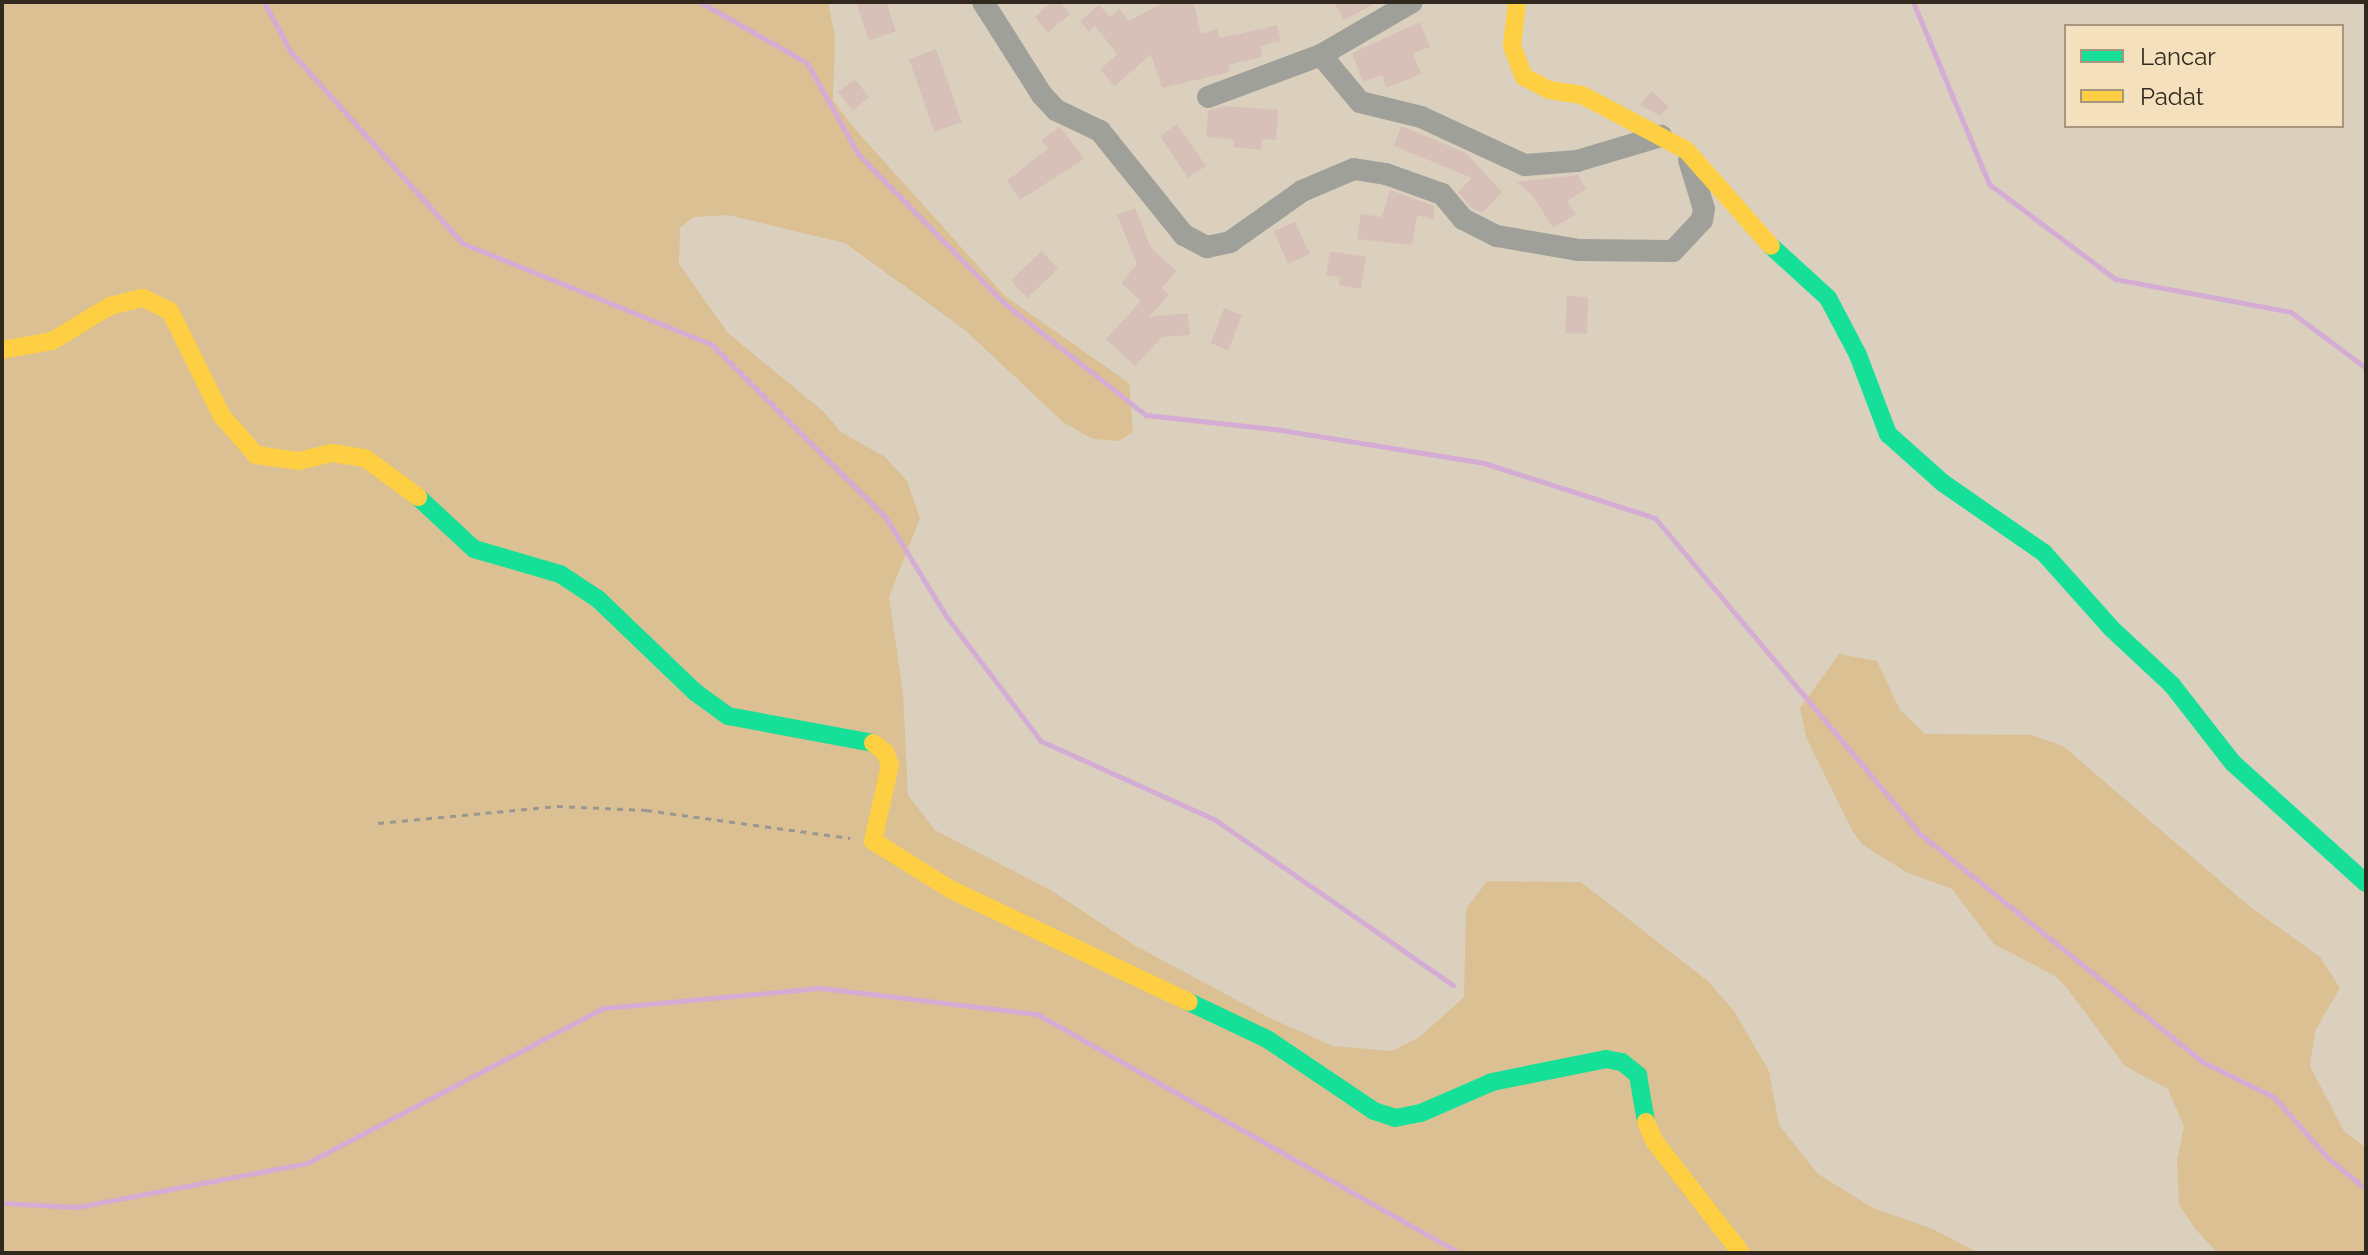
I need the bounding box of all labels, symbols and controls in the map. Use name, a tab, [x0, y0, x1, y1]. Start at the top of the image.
legend	[2064, 24, 2344, 128]
text: Lancar	[2140, 42, 2216, 71]
text: Padat	[2140, 82, 2204, 111]

